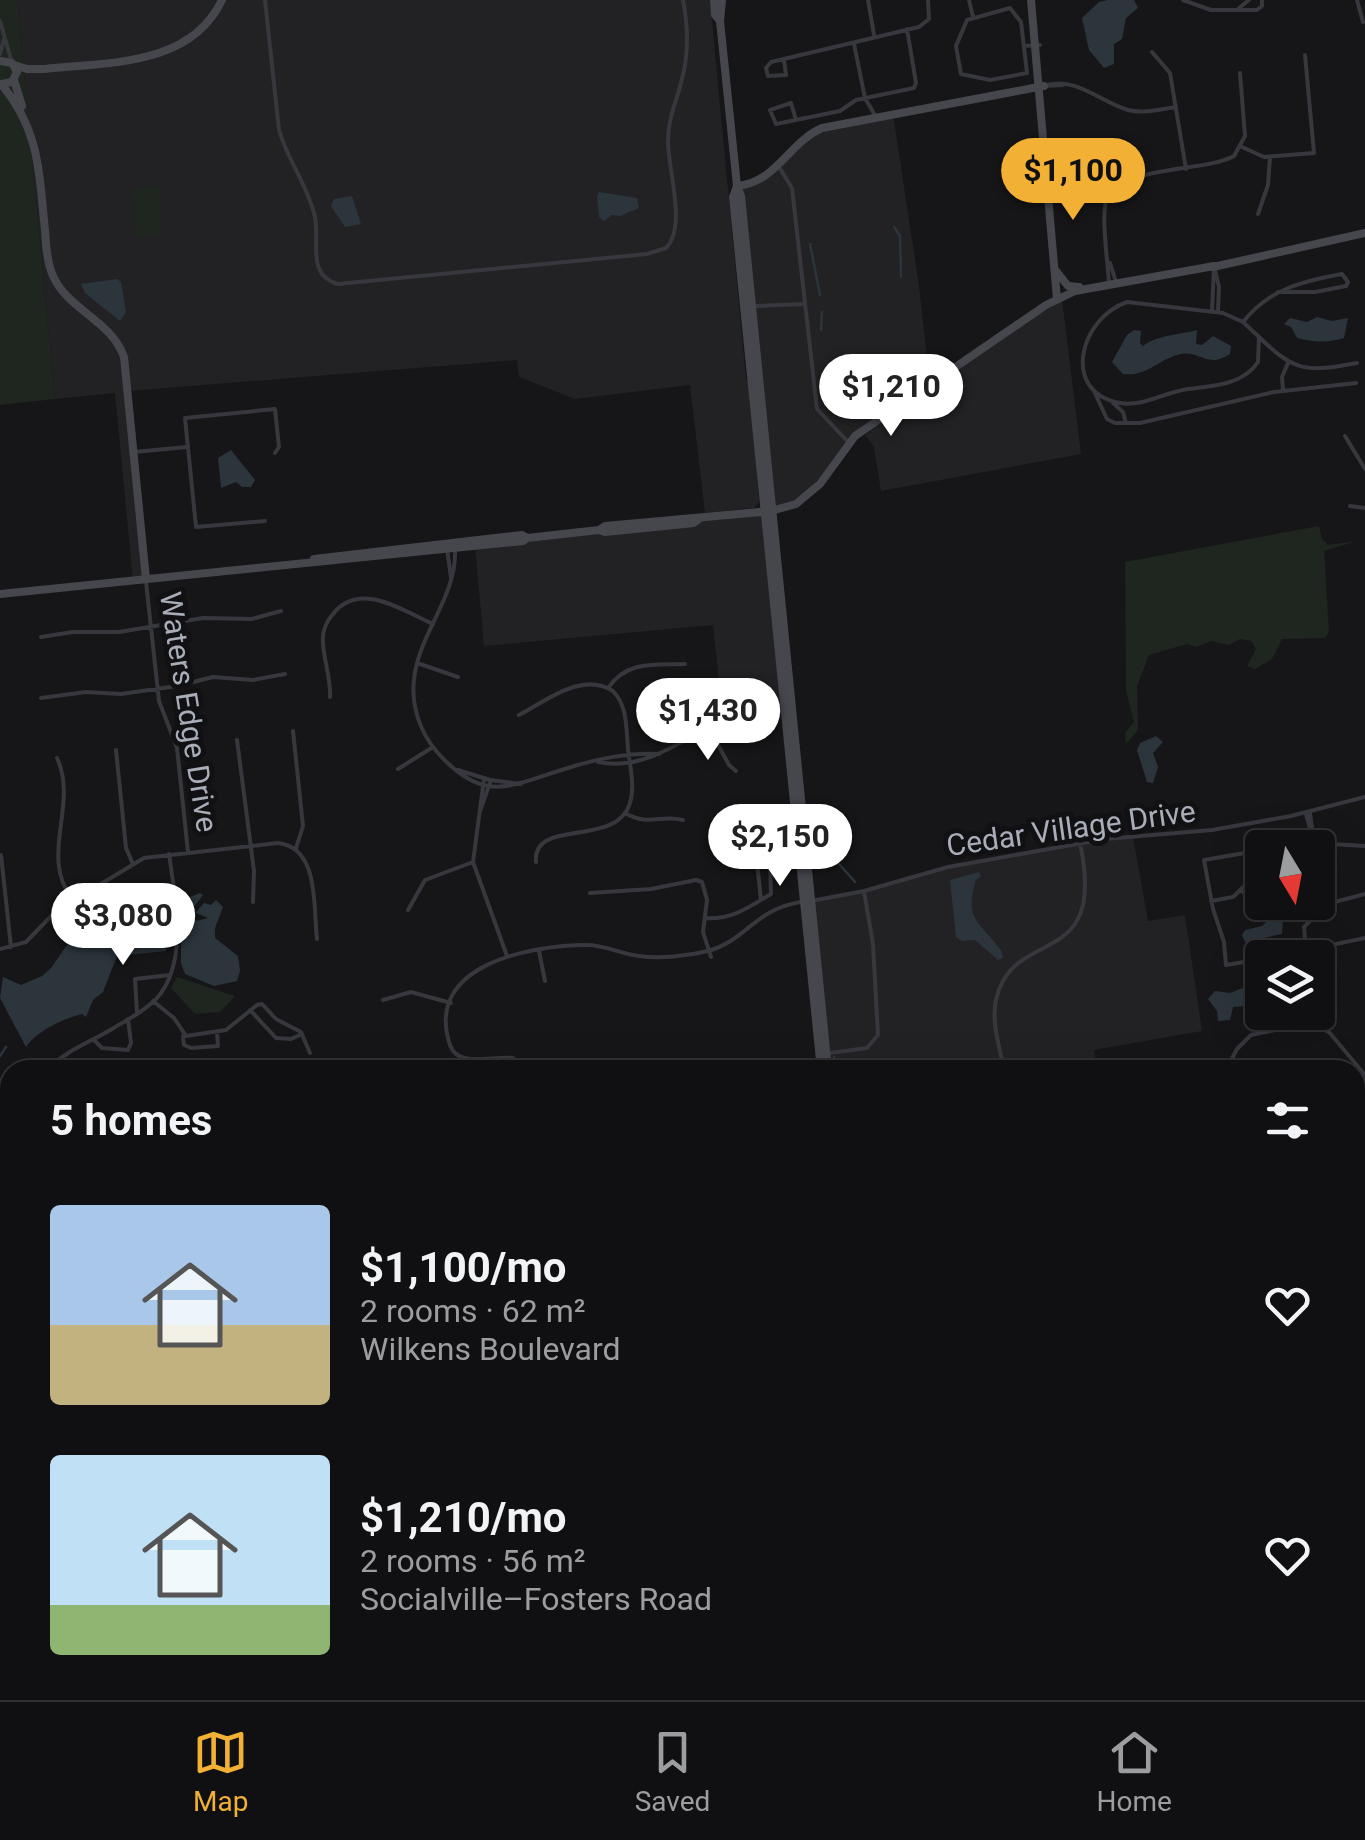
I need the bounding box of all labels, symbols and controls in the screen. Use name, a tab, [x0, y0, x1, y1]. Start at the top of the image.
pin: $1,100	[992, 138, 1154, 223]
text: $1,100	[1023, 151, 1123, 189]
pin: $1,210	[810, 354, 972, 439]
text: $1,210	[841, 367, 941, 405]
street label: Waters Edge Drive	[153, 589, 225, 835]
pin: $1,430	[627, 678, 789, 763]
text: $1,430	[658, 691, 758, 729]
street label: Cedar Village Drive	[944, 793, 1198, 863]
pin: $2,150	[699, 804, 861, 889]
text: $2,150	[730, 817, 830, 855]
north arrow	[1245, 830, 1335, 920]
map controls	[1245, 830, 1335, 1030]
pin: $3,080	[42, 883, 204, 968]
text: $3,080	[73, 896, 173, 934]
button: layers	[1245, 940, 1335, 1030]
icon: filters	[1260, 1093, 1315, 1148]
text: 5 homes	[50, 1096, 212, 1145]
text: $1,100/mo	[360, 1243, 567, 1292]
icon: home	[130, 1245, 250, 1365]
icon: heart	[1260, 1278, 1315, 1333]
text: 2 rooms · 62 m²	[360, 1292, 585, 1330]
text: Wilkens Boulevard	[360, 1330, 621, 1368]
text: $1,210/mo	[360, 1493, 567, 1542]
icon: home	[130, 1495, 250, 1615]
icon: heart	[1260, 1528, 1315, 1583]
text: 2 rooms · 56 m²	[360, 1542, 585, 1580]
text: Socialville–Fosters Road	[360, 1580, 712, 1618]
tab: Map	[193, 1725, 248, 1818]
tab: Saved	[635, 1725, 710, 1818]
tab: Home	[1097, 1725, 1172, 1818]

